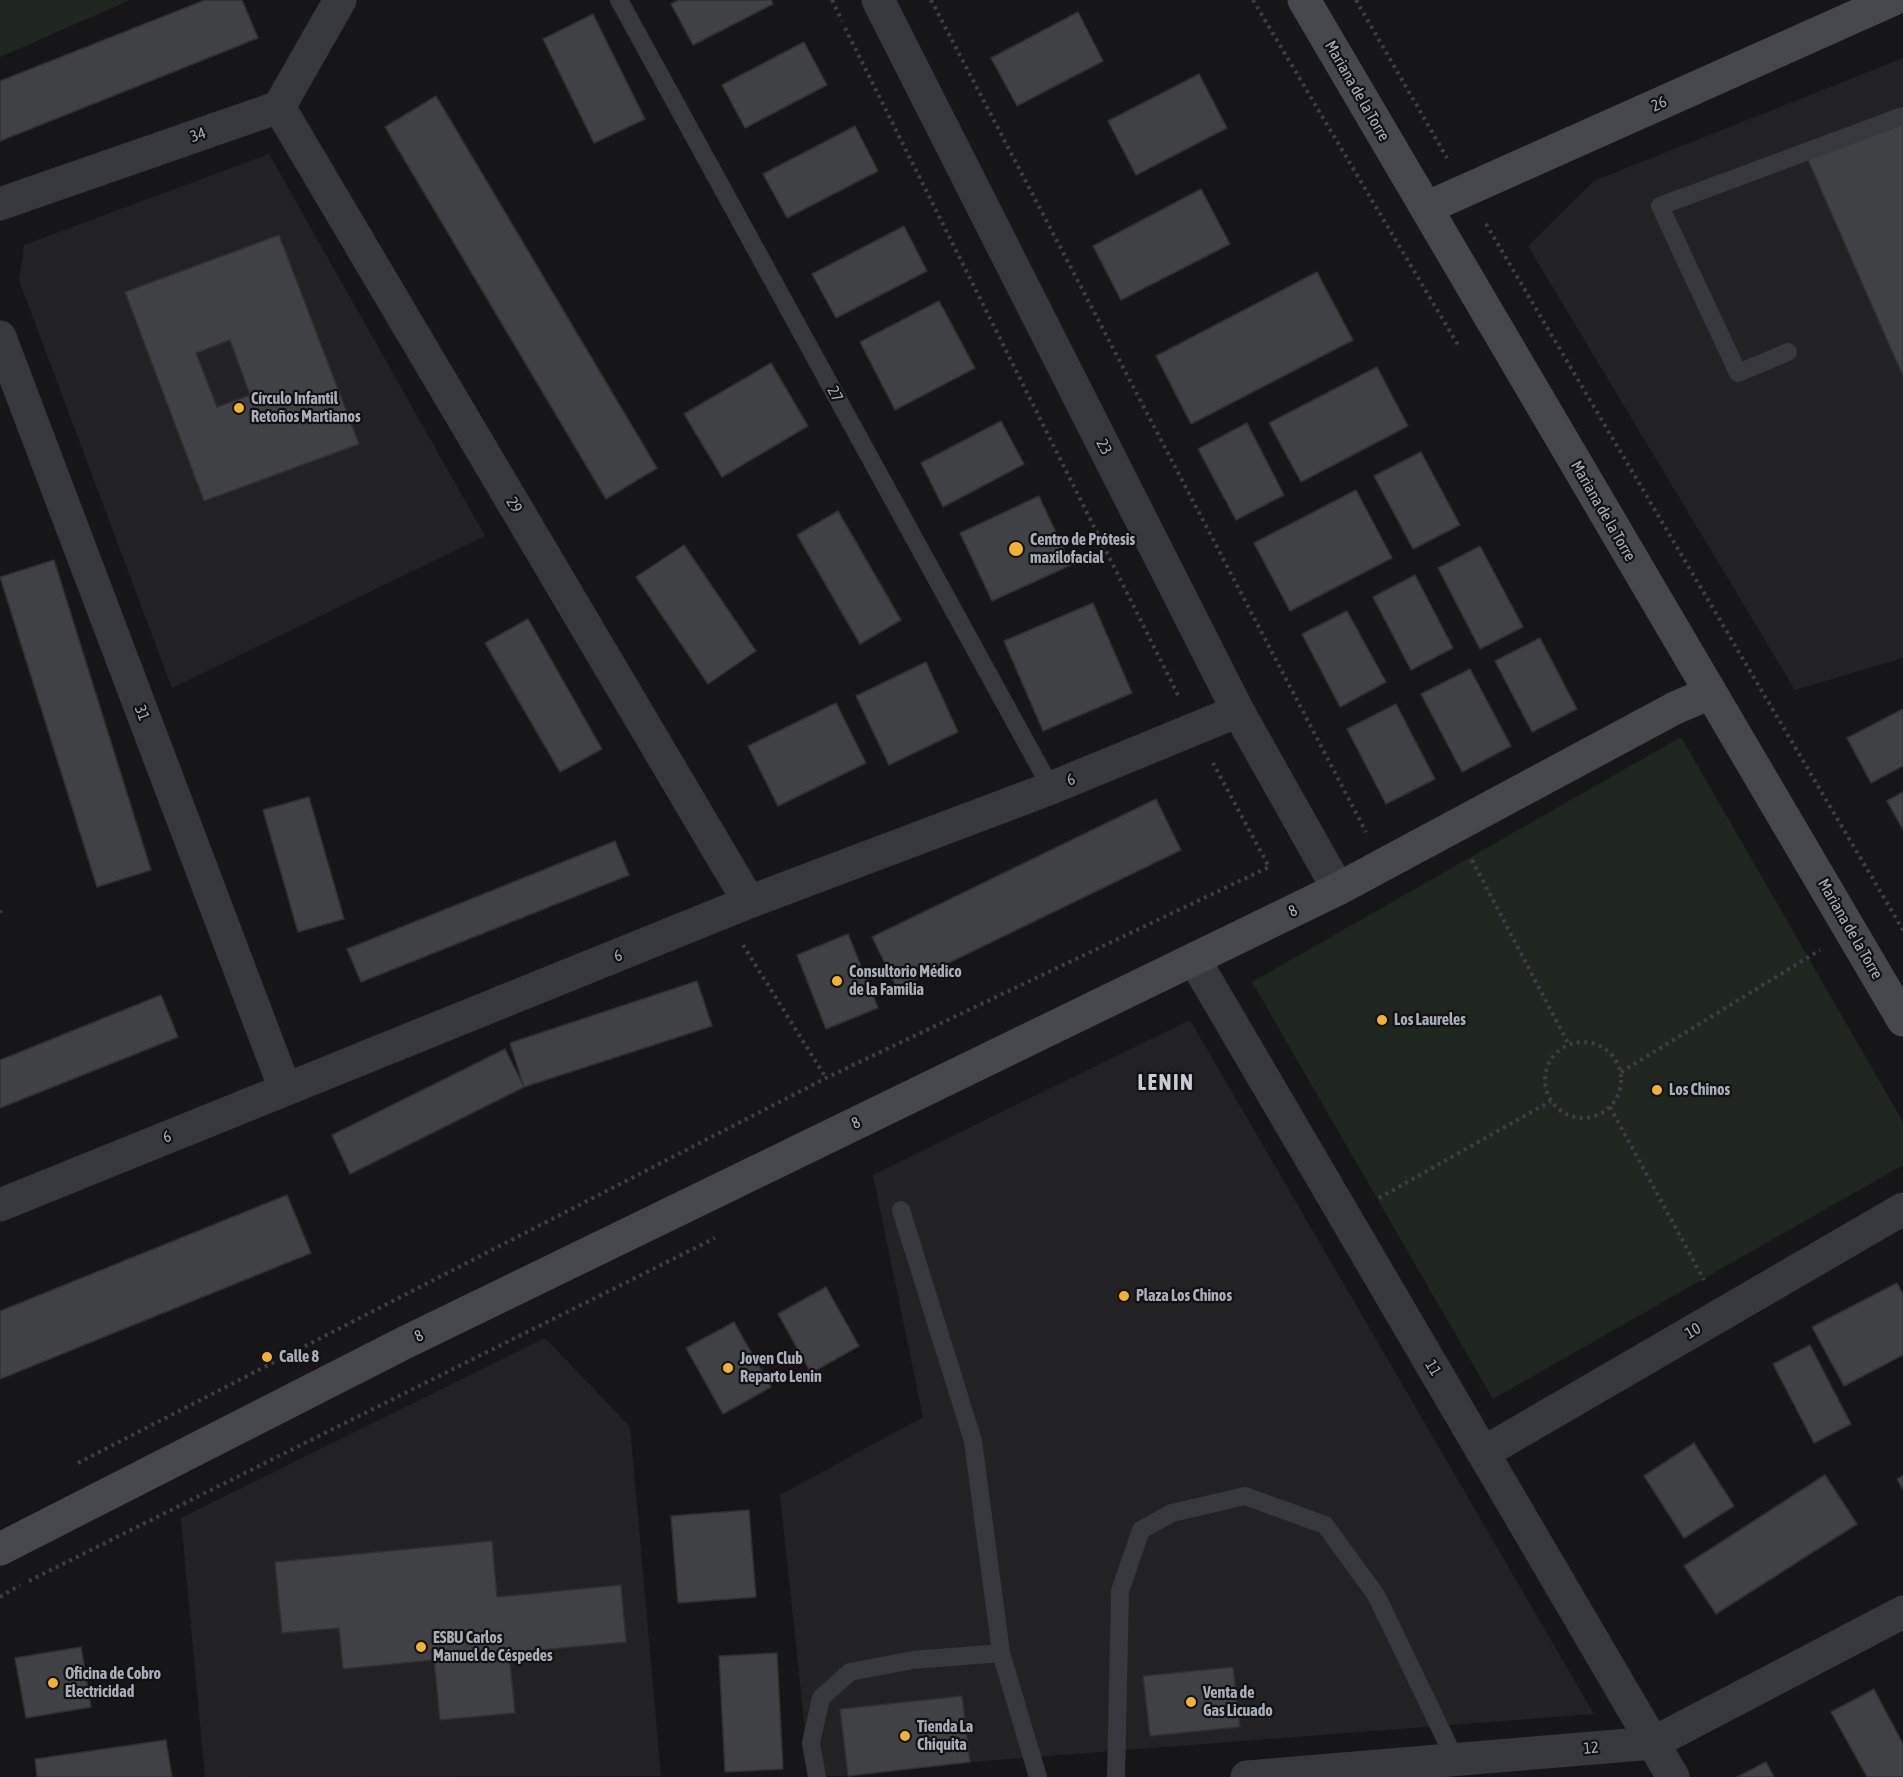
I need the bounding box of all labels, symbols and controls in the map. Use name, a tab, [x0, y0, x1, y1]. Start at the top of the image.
street label: Mariana de la Torre	[1321, 37, 1393, 145]
street label: 26	[1648, 92, 1670, 116]
street label: 34	[188, 123, 208, 147]
street label: 27	[823, 383, 847, 405]
place label: Círculo Infantil Retoños Martianos	[251, 389, 361, 427]
marker: Círculo Infantil Retoños Martianos	[232, 401, 246, 415]
street label: 23	[1092, 436, 1116, 458]
street label: Mariana de la Torre	[1567, 457, 1639, 565]
street label: 29	[502, 494, 526, 516]
place label: Centro de Prótesis maxilofacial	[1030, 530, 1135, 568]
marker: Centro de Prótesis maxilofacial	[1007, 540, 1025, 558]
street label: 31	[130, 703, 154, 723]
street label: 6	[1064, 770, 1078, 790]
street label: Mariana de la Torre	[1814, 875, 1886, 983]
street label: 8	[1285, 901, 1301, 921]
street label: 6	[611, 946, 625, 966]
place label: Consultorio Médico de la Familia	[849, 962, 962, 1000]
marker: Consultorio Médico de la Familia	[830, 974, 844, 988]
place label: Los Laureles	[1394, 1010, 1466, 1030]
marker: Los Laureles	[1375, 1013, 1389, 1027]
district label: LENIN	[1138, 1070, 1194, 1096]
place label: Los Chinos	[1669, 1080, 1730, 1100]
marker: Los Chinos	[1650, 1083, 1664, 1097]
street label: 8	[848, 1113, 864, 1133]
street label: 6	[160, 1127, 174, 1147]
place label: Plaza Los Chinos	[1136, 1286, 1232, 1306]
marker: Plaza Los Chinos	[1117, 1289, 1131, 1303]
street label: 10	[1682, 1319, 1704, 1343]
street label: 8	[411, 1326, 427, 1346]
place label: Calle 8	[279, 1347, 319, 1367]
place label: Joven Club Reparto Lenin	[740, 1349, 822, 1387]
marker: Calle 8	[260, 1350, 274, 1364]
street label: 11	[1421, 1357, 1445, 1379]
marker: Joven Club Reparto Lenin	[721, 1361, 735, 1375]
place label: ESBU Carlos Manuel de Céspedes	[433, 1628, 553, 1666]
marker: ESBU Carlos Manuel de Céspedes	[414, 1640, 428, 1654]
place label: Oficina de Cobro Electricidad	[65, 1664, 161, 1702]
marker: Oficina de Cobro Electricidad	[46, 1676, 60, 1690]
place label: Venta de Gas Licuado	[1203, 1683, 1273, 1721]
marker: Venta de Gas Licuado	[1184, 1695, 1198, 1709]
place label: Tienda La Chiquita	[917, 1717, 973, 1755]
marker: Tienda La Chiquita	[898, 1729, 912, 1743]
street label: 12	[1583, 1738, 1599, 1758]

